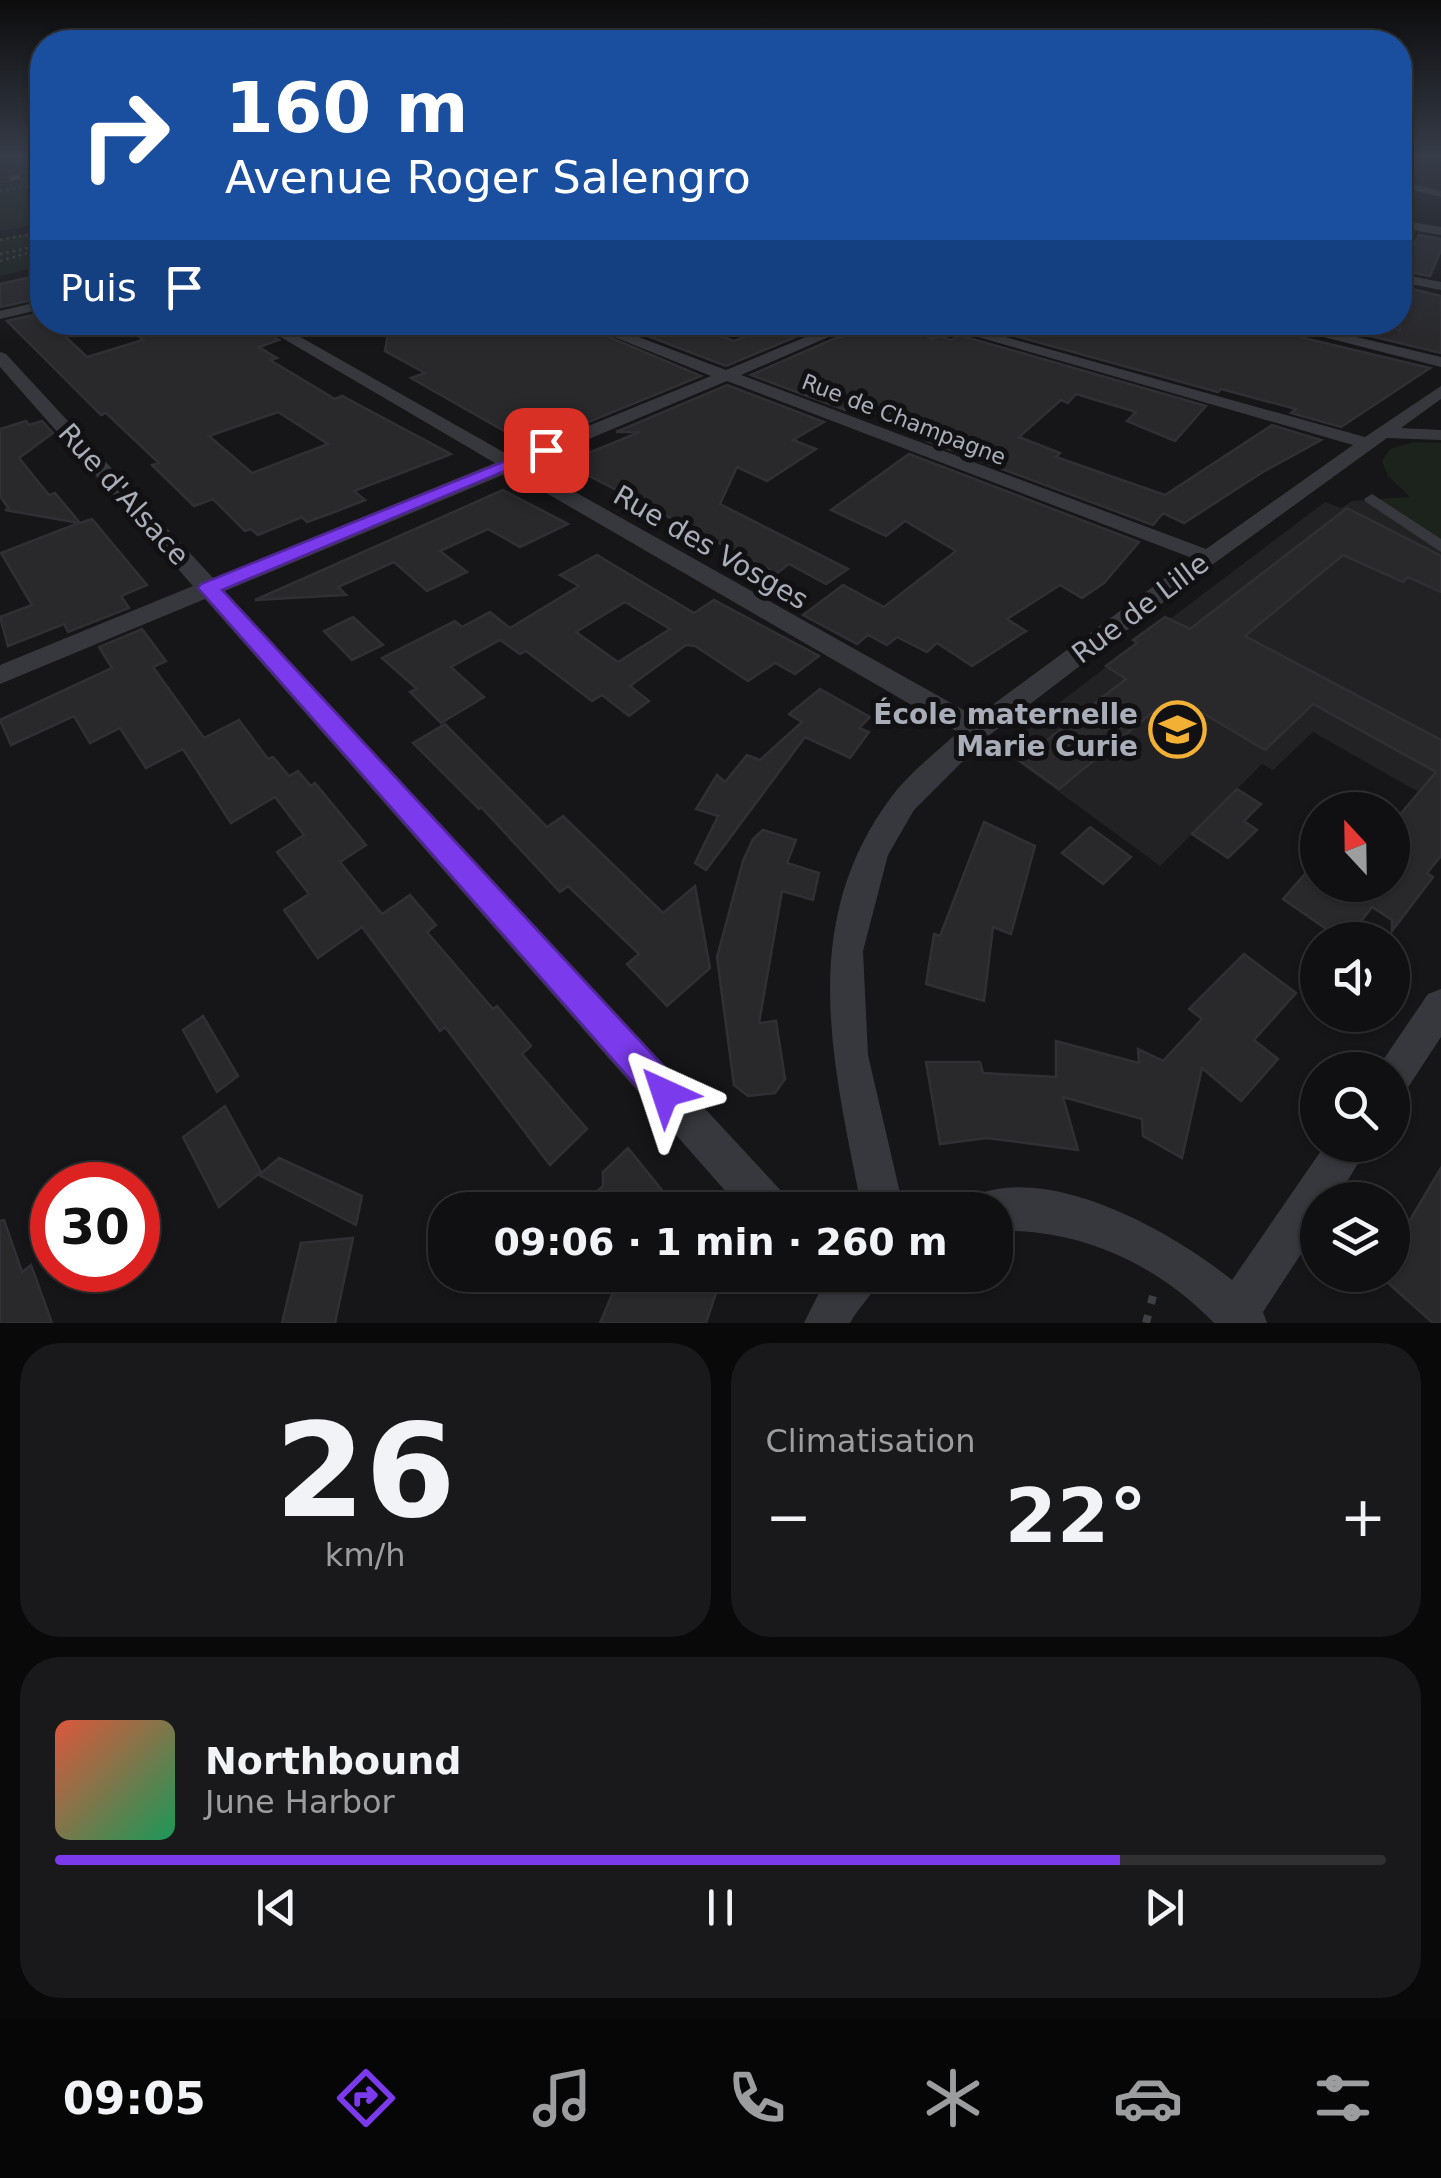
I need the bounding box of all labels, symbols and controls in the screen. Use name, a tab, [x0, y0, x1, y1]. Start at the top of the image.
text: 160 m	[225, 67, 468, 149]
icon: right	[60, 70, 190, 200]
text: Avenue Roger Salengro	[225, 151, 751, 204]
icon: arrive	[157, 260, 212, 315]
text: Puis	[60, 266, 137, 310]
street label: Rue de Champagne	[798, 369, 1009, 470]
pin	[504, 408, 589, 493]
street label: Rue d'Alsace	[52, 417, 196, 572]
icon: arrive	[519, 423, 574, 478]
street label: Rue des Vosges	[608, 478, 814, 616]
street label: Rue de Lille	[1066, 546, 1215, 670]
place label: École maternelle Marie Curie	[873, 697, 1138, 763]
school or university icon: École maternelle Marie Curie	[1147, 700, 1207, 760]
north arrow	[1300, 792, 1410, 902]
map controls	[1300, 792, 1410, 1292]
button: sound	[1300, 922, 1410, 1032]
position arrow	[613, 1041, 717, 1145]
button: search	[1300, 1052, 1410, 1162]
speed limit sign: 30	[30, 1162, 160, 1292]
button: layers	[1300, 1182, 1410, 1292]
text: 09:06 · 1 min · 260 m	[493, 1220, 948, 1264]
text: 26	[275, 1395, 456, 1547]
text: Climatisation	[766, 1422, 975, 1460]
text: 22°	[1005, 1472, 1147, 1560]
text: −	[766, 1485, 812, 1549]
text: +	[1340, 1485, 1386, 1549]
text: km/h	[325, 1536, 406, 1574]
text: Northbound	[205, 1739, 461, 1783]
text: June Harbor	[205, 1783, 395, 1821]
icon: previous	[249, 1880, 304, 1935]
icon: pause	[693, 1880, 748, 1935]
icon: next	[1137, 1880, 1192, 1935]
icon: directions	[331, 2063, 401, 2133]
icon: music	[527, 2063, 597, 2133]
icon: phone	[722, 2063, 792, 2133]
icon: climate	[918, 2063, 988, 2133]
icon: car	[1113, 2063, 1183, 2133]
icon: filters	[1308, 2063, 1378, 2133]
text: 09:05	[63, 2072, 206, 2125]

